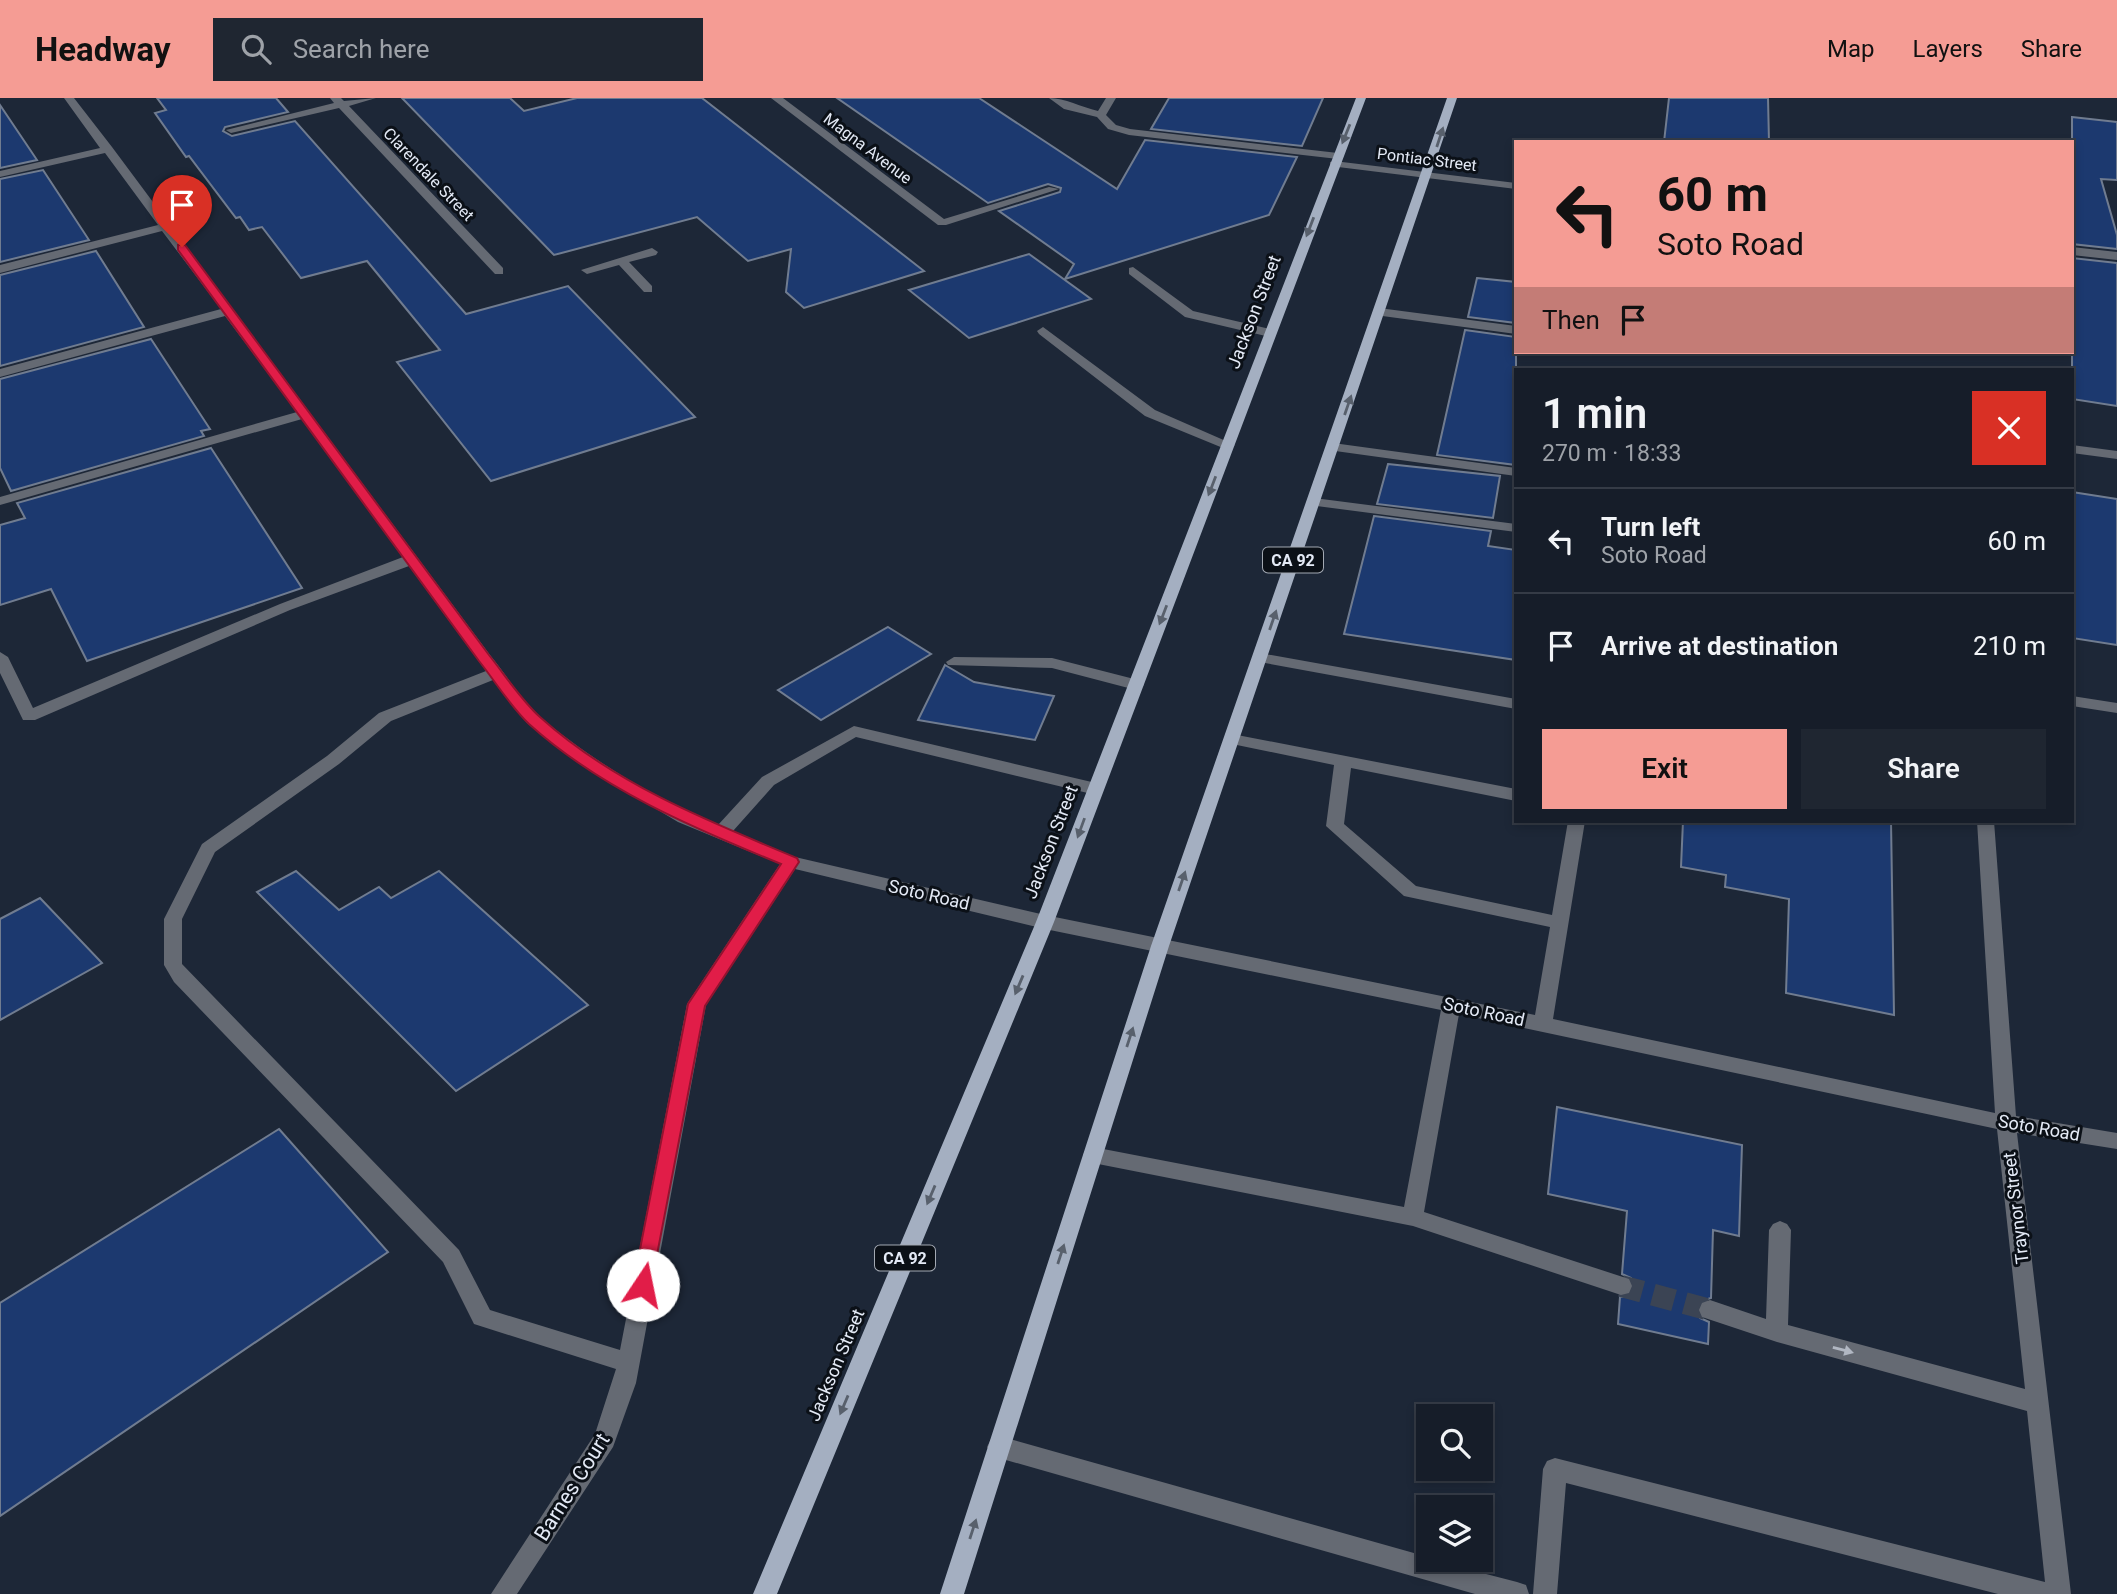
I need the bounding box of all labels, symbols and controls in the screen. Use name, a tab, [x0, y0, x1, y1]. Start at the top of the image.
search box	[213, 18, 703, 81]
text: Headway	[35, 30, 171, 69]
icon: search	[237, 30, 275, 68]
text: Search here	[293, 34, 429, 64]
text: Map	[1827, 35, 1875, 63]
text: Layers	[1913, 35, 1983, 63]
text: Share	[2021, 35, 2082, 63]
street label: Magna Avenue	[820, 109, 916, 188]
street label: Clarendale Street	[379, 124, 478, 225]
one-way arrow	[1341, 124, 1352, 145]
one-way arrow	[1435, 126, 1445, 147]
street label: Pontiac Street	[1376, 144, 1478, 175]
text: 60 m	[1657, 166, 1768, 223]
icon: left	[1542, 168, 1633, 259]
pin	[152, 175, 212, 247]
icon: arrive	[163, 186, 201, 224]
one-way arrow	[1305, 217, 1316, 238]
text: Soto Road	[1657, 225, 1804, 263]
street label: Jackson Street	[1222, 252, 1285, 371]
icon: arrive	[1614, 301, 1652, 339]
text: Then	[1542, 305, 1600, 335]
text: 1 min	[1542, 389, 1647, 438]
button: close	[1972, 391, 2046, 465]
one-way arrow	[1343, 394, 1354, 415]
text: 270 m · 18:33	[1542, 440, 1681, 467]
one-way arrow	[1207, 476, 1218, 497]
text: Turn left	[1601, 512, 1700, 542]
icon: left	[1542, 522, 1580, 560]
text: 60 m	[1988, 526, 2046, 556]
text: Soto Road	[1601, 542, 1707, 569]
road number: CA 92	[1263, 547, 1323, 573]
one-way arrow	[1157, 605, 1168, 626]
one-way arrow	[1268, 609, 1279, 630]
icon: arrive	[1542, 627, 1580, 665]
text: Arrive at destination	[1601, 631, 1838, 661]
text: 210 m	[1973, 631, 2046, 661]
button: Exit	[1542, 729, 1787, 809]
button: Share	[1801, 729, 2046, 809]
street label: Jackson Street	[1019, 782, 1082, 901]
one-way arrow	[1076, 817, 1087, 838]
one-way arrow	[1177, 870, 1188, 891]
street label: Soto Road	[886, 875, 972, 914]
one-way arrow	[1013, 975, 1024, 996]
street label: Soto Road	[1441, 993, 1527, 1030]
one-way arrow	[1125, 1027, 1136, 1048]
street label: Soto Road	[1997, 1110, 2082, 1145]
street label: Traynor Street	[1998, 1151, 2033, 1265]
one-way arrow	[925, 1185, 936, 1206]
one-way arrow	[1056, 1243, 1067, 1264]
road number: CA 92	[875, 1246, 935, 1270]
position arrow	[606, 1248, 680, 1322]
street label: Jackson Street	[802, 1306, 869, 1424]
one-way arrow	[1833, 1345, 1854, 1355]
one-way arrow	[838, 1395, 849, 1416]
map controls	[1416, 1404, 1493, 1572]
button: search	[1416, 1404, 1493, 1481]
street label: Barnes Court	[529, 1429, 615, 1545]
button: layers	[1416, 1495, 1493, 1572]
one-way arrow	[968, 1518, 978, 1539]

